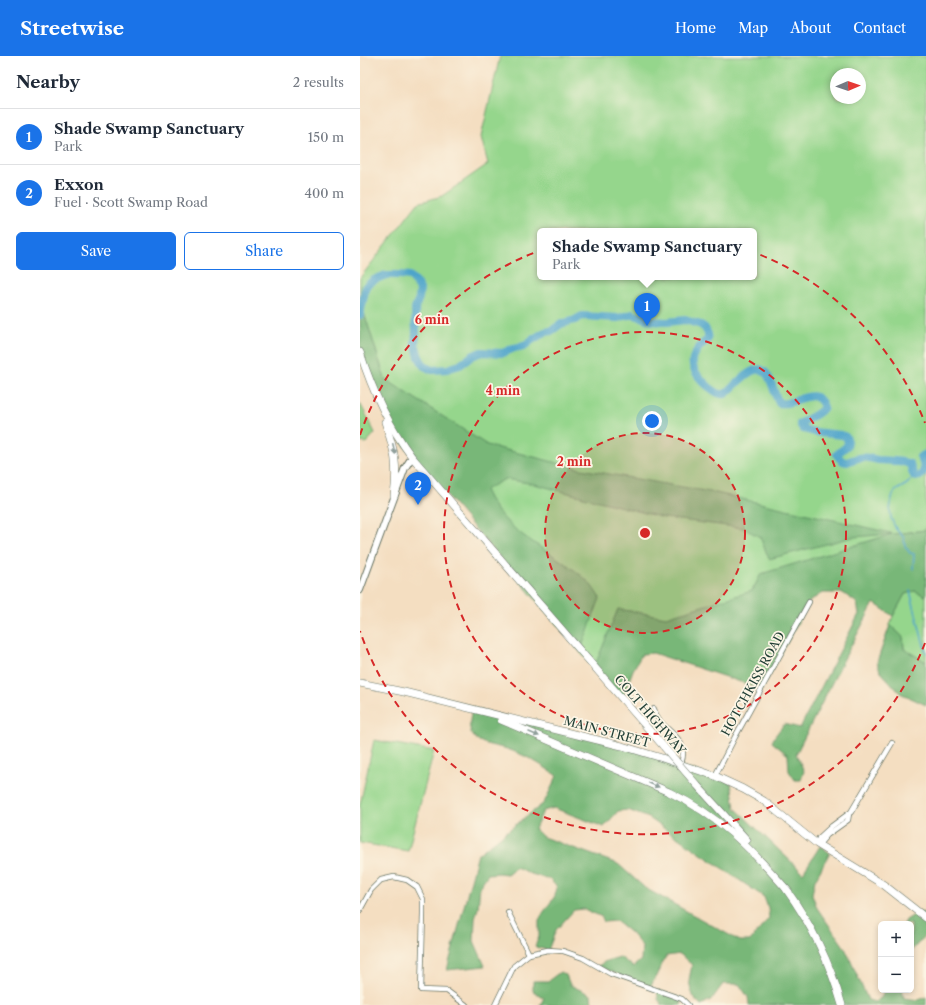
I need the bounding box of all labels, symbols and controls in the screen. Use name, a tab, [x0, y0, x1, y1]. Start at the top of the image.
text: Streetwise	[20, 17, 124, 40]
text: Home	[675, 19, 716, 37]
text: Map	[738, 19, 768, 37]
text: About	[790, 19, 831, 37]
text: Contact	[853, 19, 906, 37]
north arrow	[830, 68, 866, 104]
text: Nearby	[16, 72, 80, 92]
text: 2 results	[293, 74, 344, 90]
text: Shade Swamp Sanctuary	[54, 119, 244, 138]
text: 1	[26, 129, 32, 145]
text: 150 m	[308, 129, 344, 145]
text: Park	[54, 138, 82, 154]
text: Exxon	[54, 175, 104, 194]
text: 2	[25, 185, 33, 201]
text: 400 m	[304, 185, 344, 201]
text: Fuel · Scott Swamp Road	[54, 194, 208, 210]
popup	[537, 228, 757, 280]
button: Save	[16, 232, 176, 270]
button: Share	[184, 232, 344, 270]
text: Shade Swamp Sanctuary	[552, 237, 742, 256]
text: Park	[552, 256, 580, 272]
pin: 1	[634, 293, 660, 326]
text: 6 min	[415, 312, 450, 327]
text: 4 min	[486, 383, 521, 398]
your location	[642, 411, 662, 431]
one-way arrow	[391, 443, 397, 455]
text: 2 min	[557, 454, 592, 469]
pin: 2	[405, 472, 431, 505]
centre of rings	[638, 526, 652, 540]
street label: HOTCHKISS ROAD	[718, 629, 788, 739]
street label: COLT HIGHWAY	[612, 672, 689, 758]
street label: MAIN STREET	[562, 713, 652, 750]
one-way arrow	[529, 731, 540, 737]
one-way arrow	[648, 783, 660, 789]
map controls	[878, 921, 914, 993]
button: +	[878, 921, 914, 957]
button: −	[878, 957, 914, 993]

